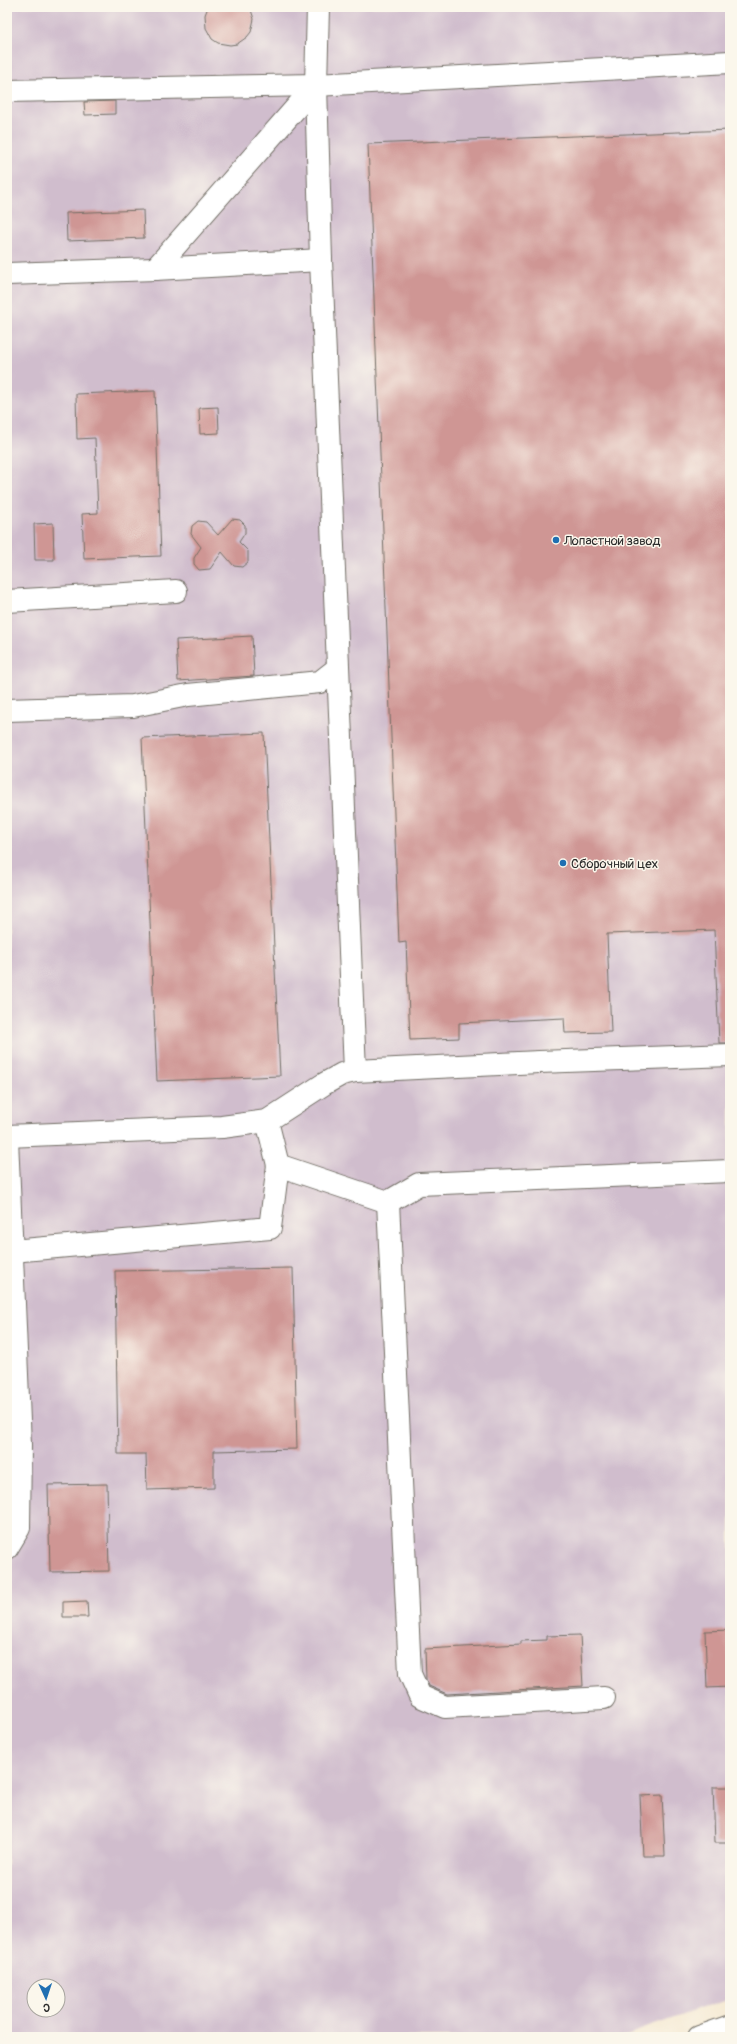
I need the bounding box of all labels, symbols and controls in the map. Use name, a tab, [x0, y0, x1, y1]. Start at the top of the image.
place label: Лопастной завод	[563, 533, 661, 549]
marker: Лопастной завод	[551, 535, 561, 545]
place label: Сборочный цех	[571, 856, 658, 872]
marker: Сборочный цех	[558, 858, 568, 868]
north arrow	[26, 1978, 66, 2018]
text: С	[43, 2001, 50, 2014]

